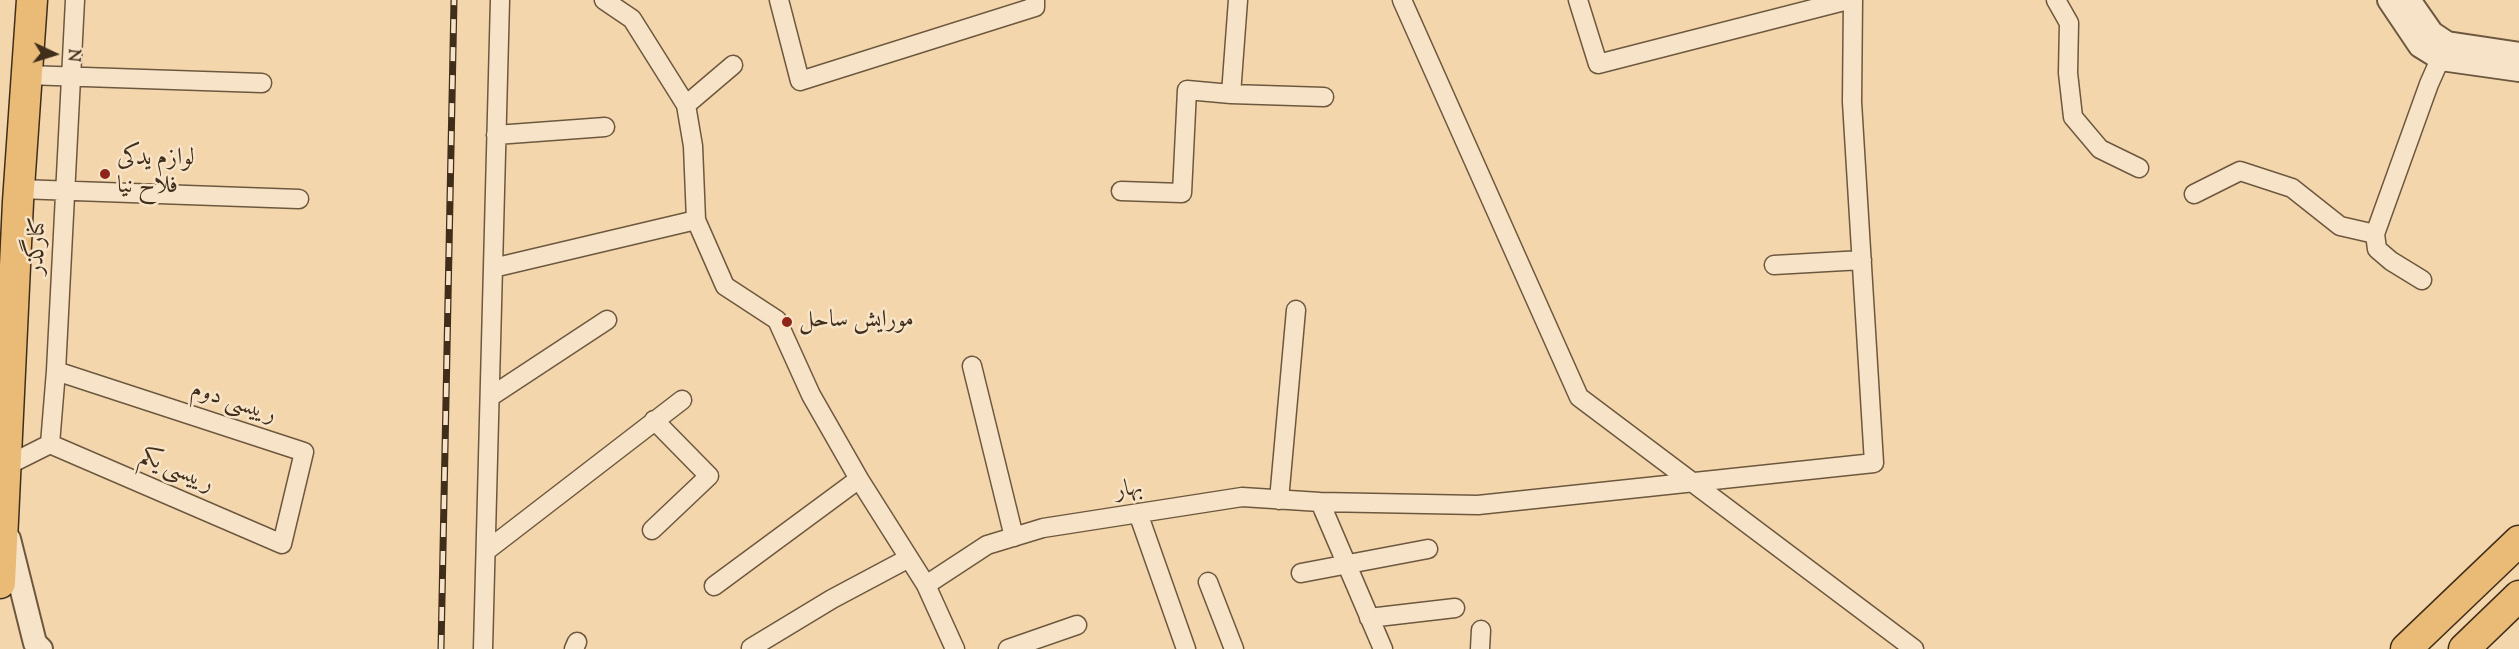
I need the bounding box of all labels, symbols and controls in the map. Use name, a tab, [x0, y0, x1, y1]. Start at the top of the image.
north arrow	[24, 24, 84, 84]
text: N	[61, 48, 84, 62]
place label: لوازم یدکی فلاح نیا	[117, 146, 195, 202]
marker: لوازم یدکی فلاح نیا	[98, 167, 112, 181]
street label: کنارگذر	[23, 217, 55, 275]
place label: مورایش ساحل	[799, 308, 914, 336]
marker: مورایش ساحل	[780, 315, 794, 329]
street label: رییسی دوم	[187, 377, 279, 431]
street label: رییسی یکم	[135, 444, 217, 500]
street label: بهار	[1113, 475, 1145, 507]

